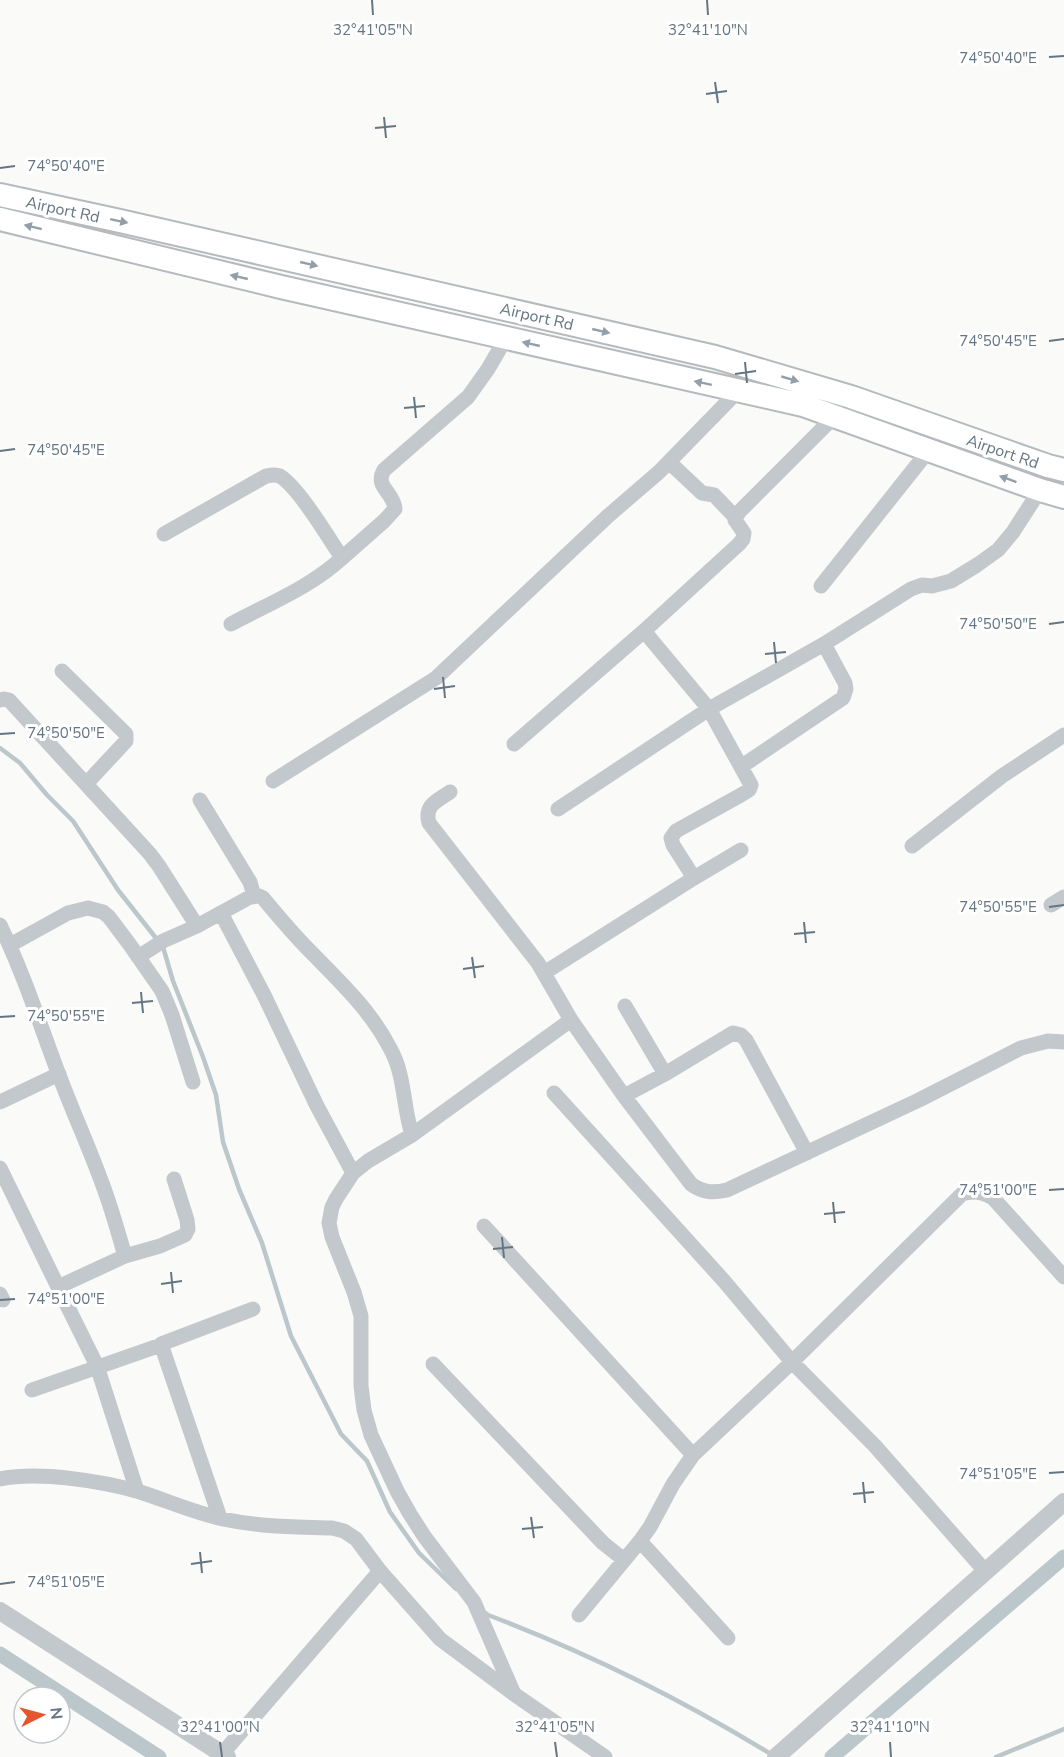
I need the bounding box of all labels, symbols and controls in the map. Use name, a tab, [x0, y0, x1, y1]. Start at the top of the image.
text: 32°41'05"N	[333, 20, 413, 40]
text: 32°41'10"N	[668, 20, 748, 40]
text: 74°50'40"E	[959, 48, 1037, 68]
text: 74°50'40"E	[27, 156, 105, 176]
street label: Airport Rd	[24, 191, 102, 229]
one-way arrow	[110, 216, 128, 226]
one-way arrow	[24, 222, 42, 232]
one-way arrow	[300, 260, 318, 270]
one-way arrow	[229, 272, 248, 281]
street label: Airport Rd	[498, 298, 576, 336]
one-way arrow	[592, 327, 611, 337]
text: 74°50'45"E	[959, 331, 1037, 351]
one-way arrow	[522, 339, 541, 349]
one-way arrow	[781, 375, 799, 384]
one-way arrow	[693, 377, 712, 387]
street label: Airport Rd	[964, 429, 1042, 475]
text: 74°50'45"E	[27, 440, 105, 460]
one-way arrow	[999, 473, 1017, 483]
text: 74°50'50"E	[959, 614, 1037, 634]
text: 74°50'50"E	[27, 723, 105, 743]
text: 74°50'55"E	[959, 897, 1037, 917]
text: 74°50'55"E	[27, 1006, 105, 1026]
text: 74°51'00"E	[959, 1180, 1037, 1200]
text: 74°51'00"E	[27, 1289, 105, 1309]
text: 74°51'05"E	[959, 1464, 1037, 1484]
text: 74°51'05"E	[27, 1572, 105, 1592]
north arrow	[12, 1685, 72, 1745]
text: N	[44, 1706, 67, 1721]
text: 32°41'00"N	[180, 1717, 260, 1737]
text: 32°41'05"N	[515, 1717, 595, 1737]
text: 32°41'10"N	[850, 1717, 930, 1737]

